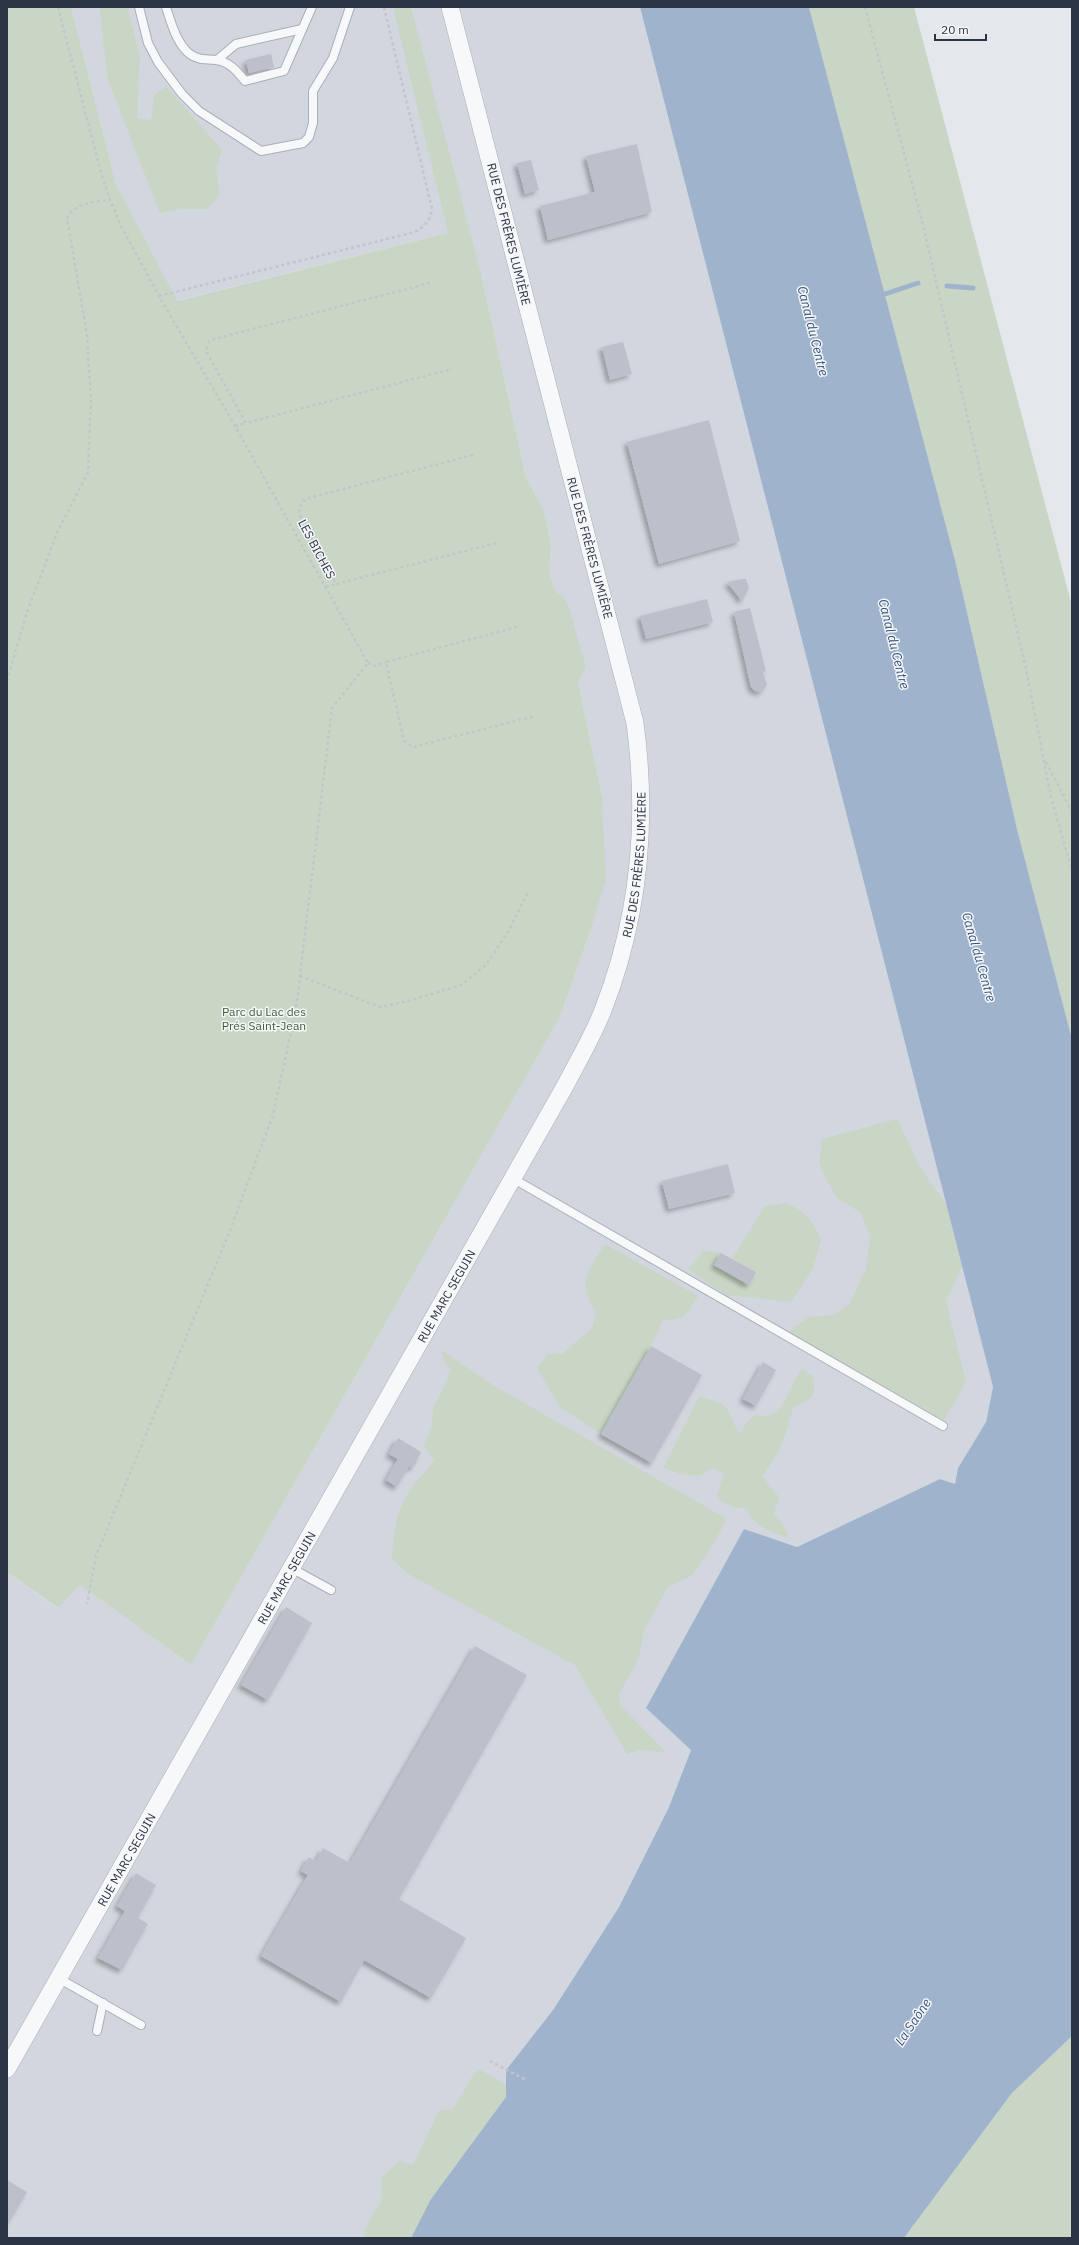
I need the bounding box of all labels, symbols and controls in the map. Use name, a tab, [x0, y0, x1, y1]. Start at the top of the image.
scale bar	[935, 16, 986, 42]
text: 20 m	[941, 22, 969, 37]
street label: RUE DES FRÈRES LUMIÈRE	[484, 161, 534, 307]
water label: Canal du Centre	[794, 284, 832, 378]
street label: RUE DES FRÈRES LUMIÈRE	[564, 475, 616, 621]
street label: LES BICHES	[295, 517, 339, 581]
water label: Canal du Centre	[875, 597, 913, 691]
street label: RUE DES FRÈRES LUMIÈRE	[618, 792, 648, 939]
water label: Canal du Centre	[958, 910, 1000, 1004]
park label: Parc du Lac des Prés Saint-Jean	[222, 1004, 306, 1033]
street label: RUE MARC SEGUIN	[414, 1247, 478, 1345]
street label: RUE MARC SEGUIN	[254, 1528, 318, 1627]
street label: RUE MARC SEGUIN	[94, 1810, 158, 1909]
water label: La Saône	[891, 1995, 935, 2049]

